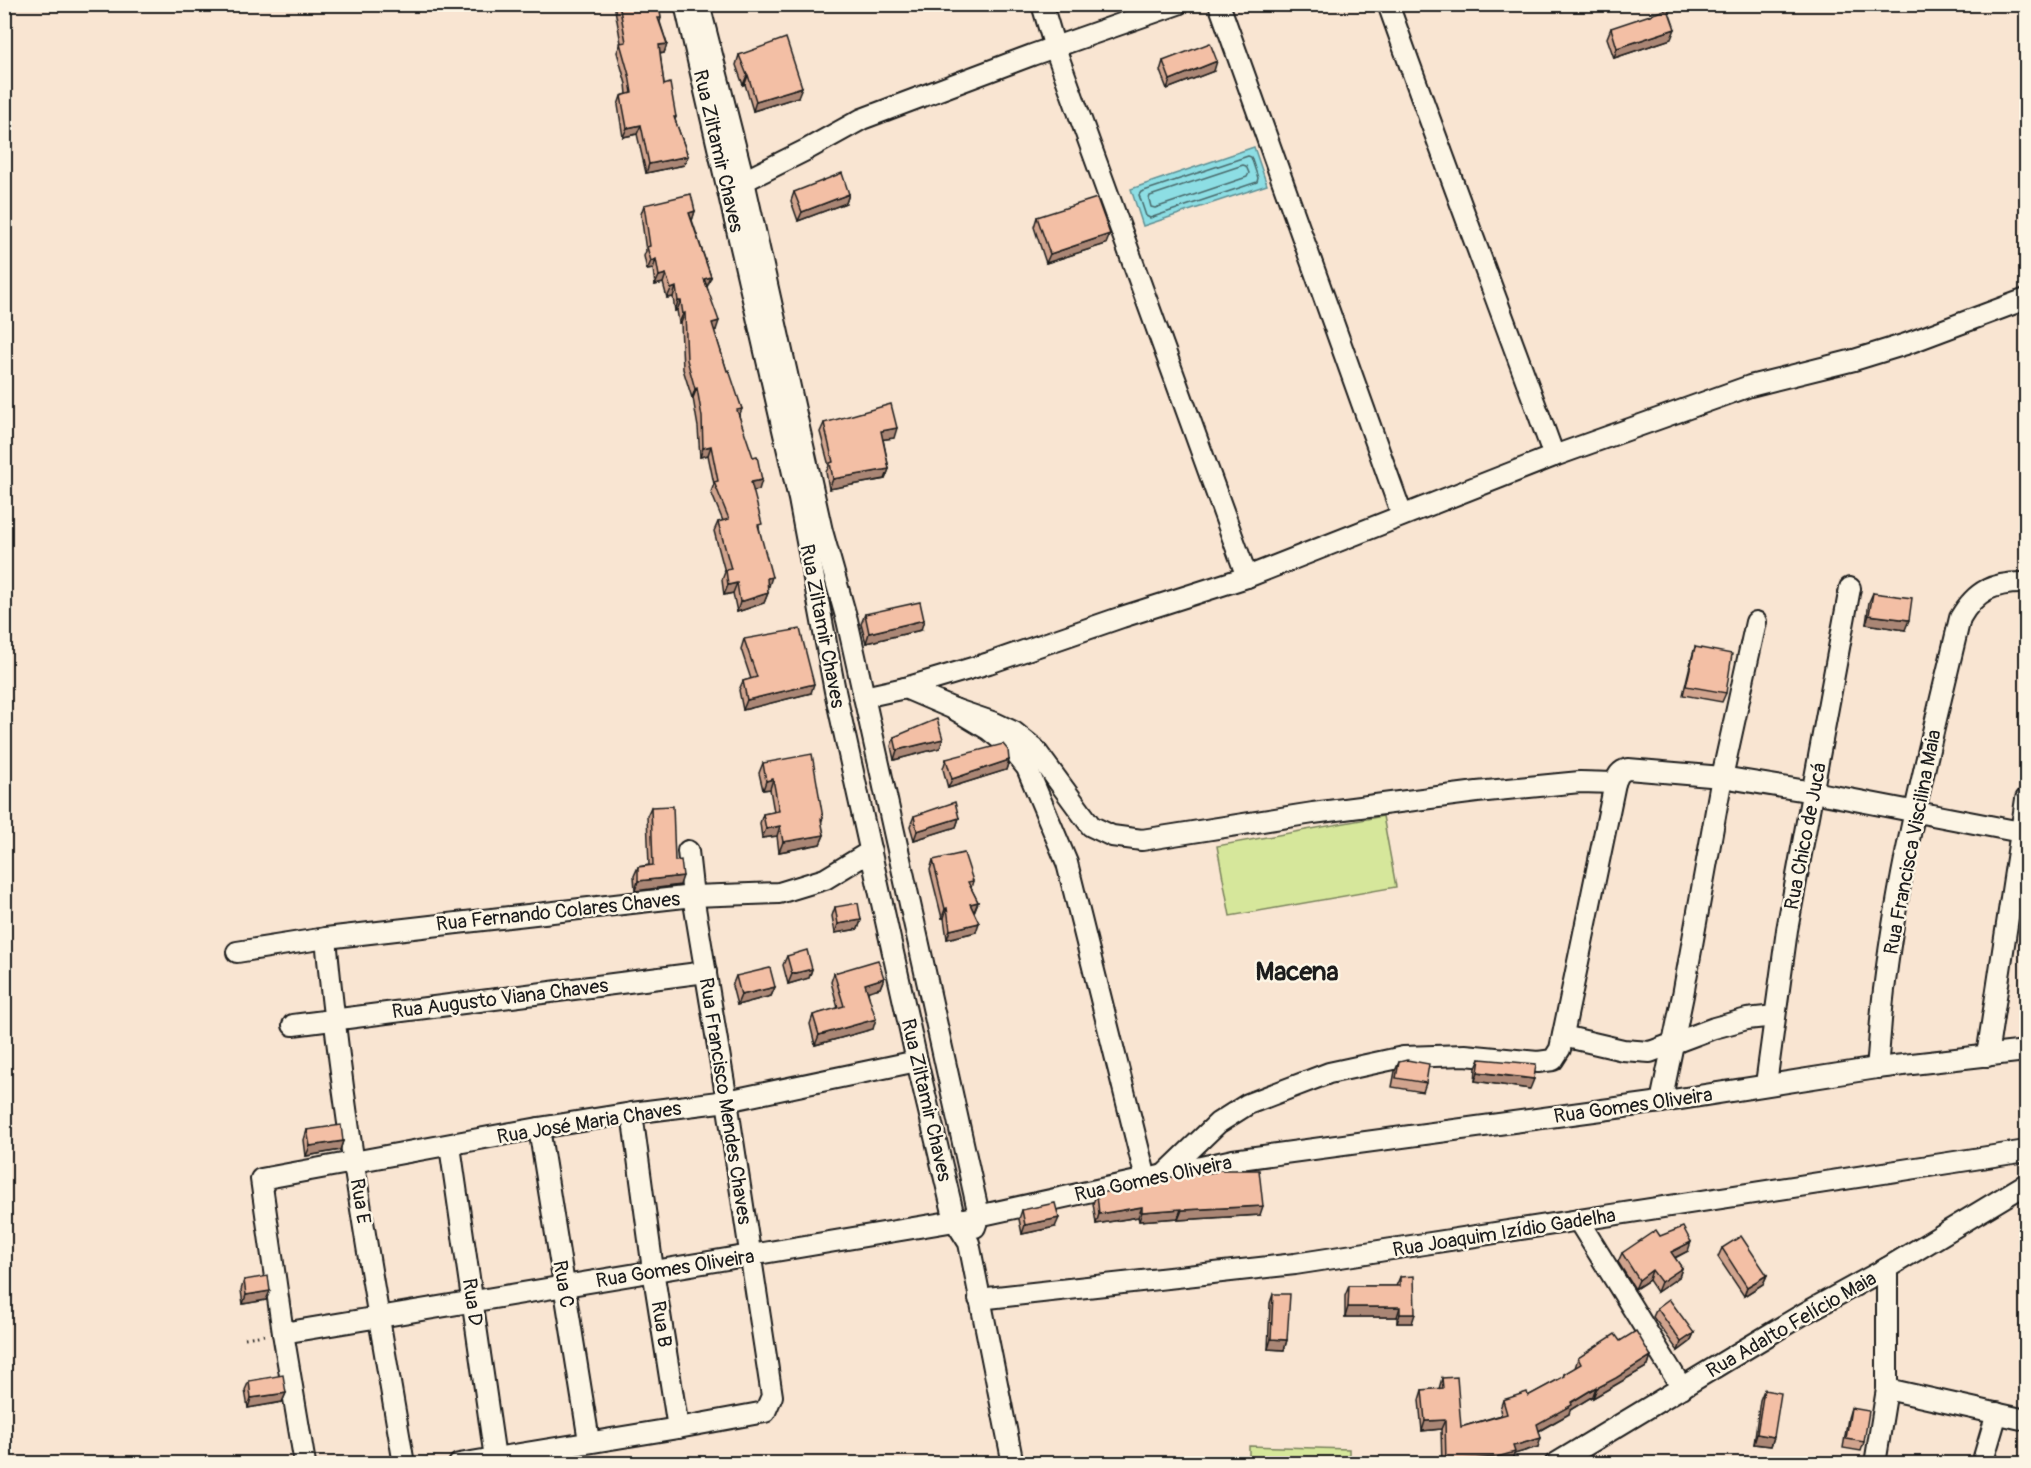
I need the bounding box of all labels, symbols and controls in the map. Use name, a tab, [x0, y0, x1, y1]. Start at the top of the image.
street label: Rua Ziltamir Chaves	[688, 67, 749, 235]
street label: Rua Ziltamir Chaves	[794, 542, 851, 710]
street label: Rua Francisca Viscilina Maia	[1878, 727, 1947, 957]
street label: Rua Chico de Jucá	[1779, 760, 1832, 912]
street label: Rua Fernando Colares Chaves	[435, 886, 681, 937]
district label: Macena	[1255, 956, 1339, 988]
street label: Rua Augusto Viana Chaves	[390, 973, 610, 1024]
street label: Rua Francisco Mendes Chaves	[694, 976, 757, 1226]
street label: Rua Ziltamir Chaves	[896, 1016, 957, 1184]
street label: Rua Gomes Oliveira	[1552, 1082, 1714, 1129]
street label: Rua José Maria Chaves	[495, 1096, 683, 1149]
street label: Rua Gomes Oliveira	[1072, 1150, 1234, 1207]
street label: Rua E	[345, 1177, 376, 1226]
street label: Rua Joaquim Izídio Gadelha	[1391, 1203, 1617, 1262]
street label: Rua Gomes Oliveira	[594, 1244, 756, 1293]
street label: Rua C	[547, 1259, 580, 1310]
street label: Rua Adalto Felício Maia	[1702, 1266, 1881, 1383]
street label: Rua D	[457, 1277, 488, 1327]
street label: Rua B	[646, 1299, 677, 1349]

